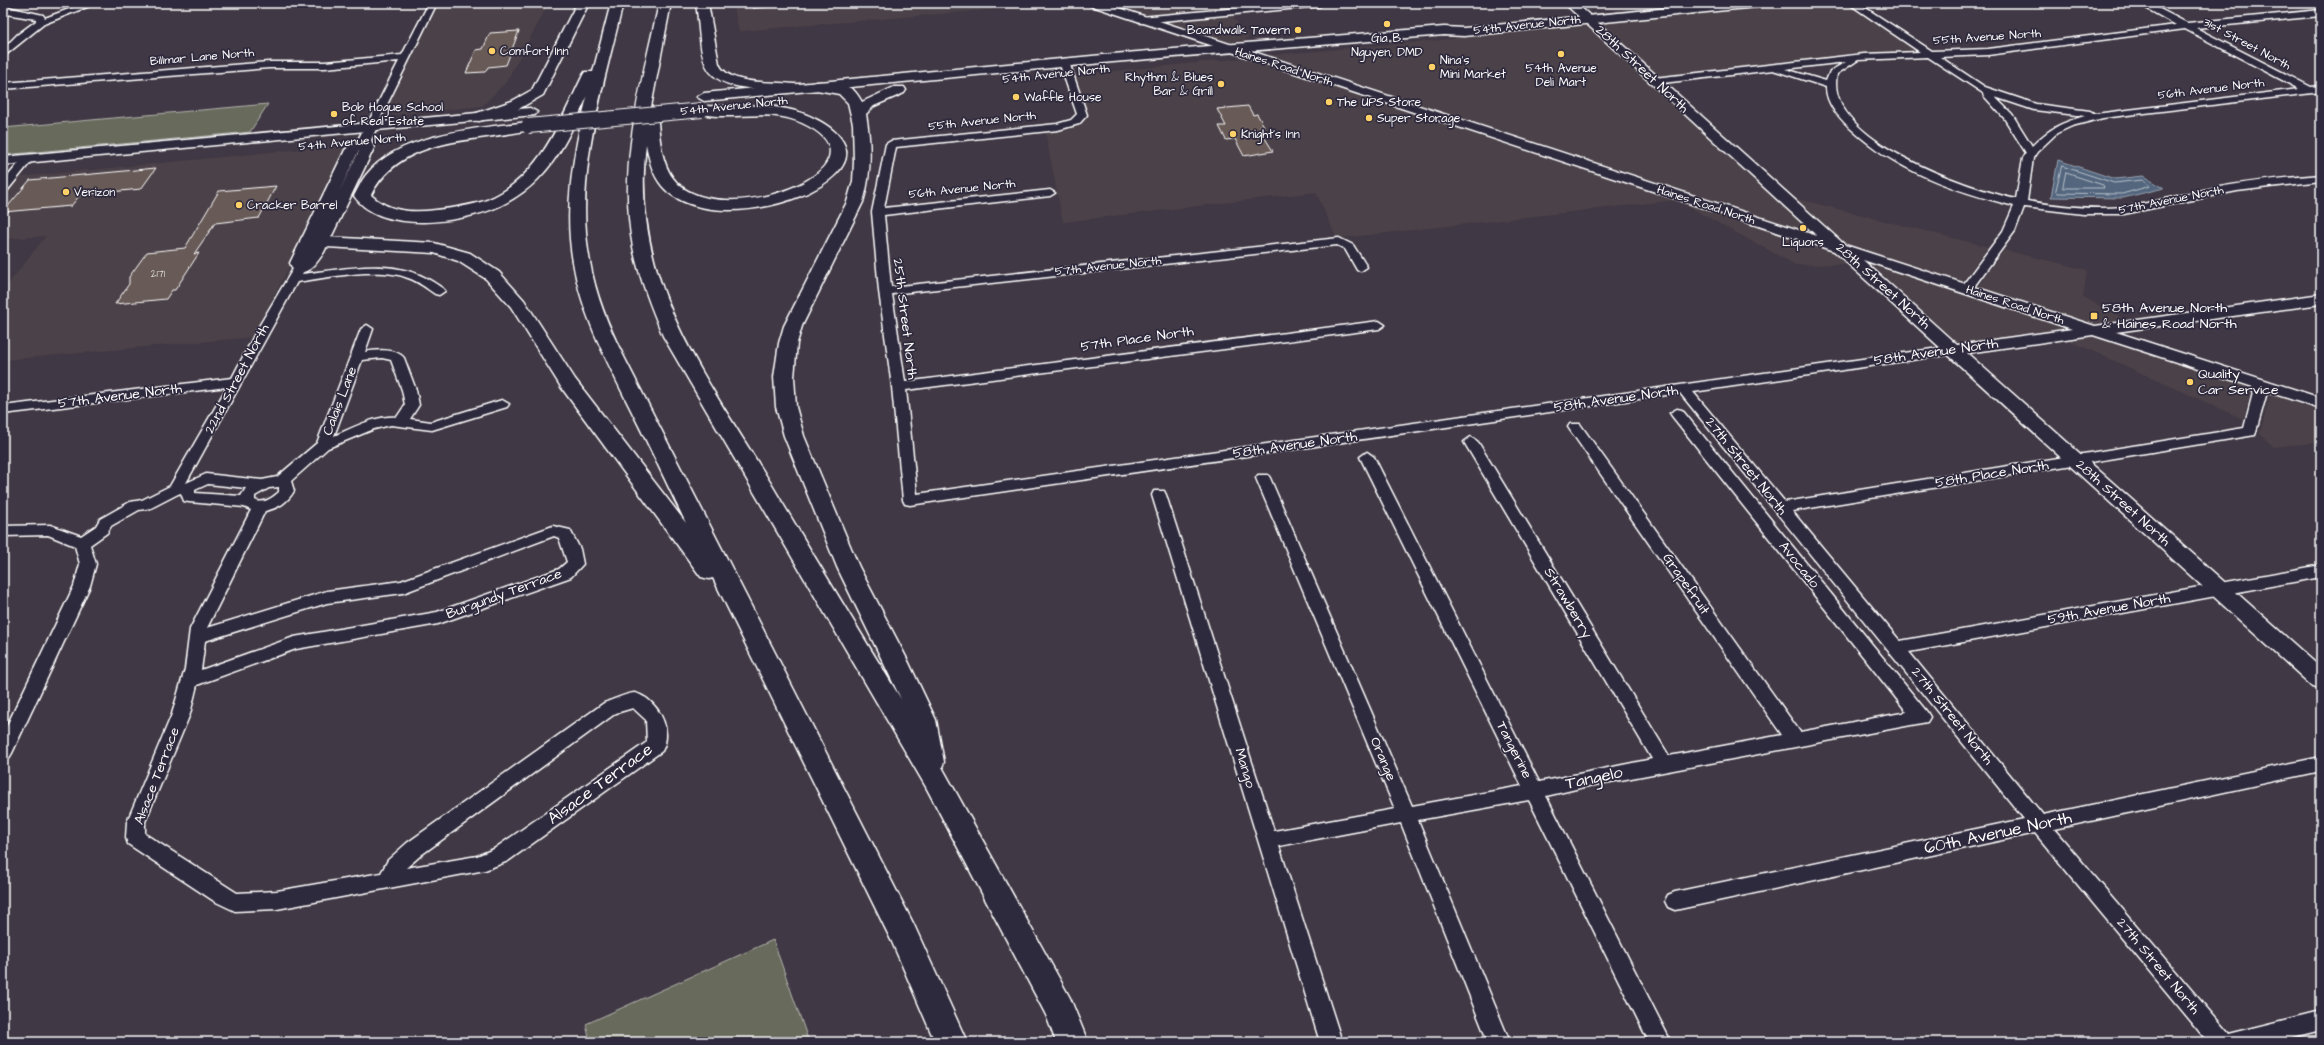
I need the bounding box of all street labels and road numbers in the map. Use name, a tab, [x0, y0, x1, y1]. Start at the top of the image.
street label: 54th Avenue North	[1473, 11, 1582, 39]
street label: 31st Street North	[2200, 14, 2294, 74]
street label: 28th Street North	[1591, 20, 1693, 118]
street label: 55th Avenue North	[1932, 25, 2042, 49]
street label: Haines Road North	[1233, 43, 1335, 91]
street label: Billmar Lane North	[149, 44, 255, 70]
street label: 54th Avenue North	[1002, 60, 1111, 88]
street label: 56th Avenue North	[2157, 74, 2265, 104]
street label: 54th Avenue North	[680, 92, 789, 120]
street label: 55th Avenue North	[927, 107, 1037, 135]
street label: 54th Avenue North	[298, 129, 406, 155]
street label: 56th Avenue North	[908, 175, 1016, 203]
street label: Haines Road North	[1655, 181, 1757, 229]
street label: 57th Avenue North	[2117, 181, 2225, 219]
street label: 28th Street North	[1831, 238, 1935, 334]
street label: 57th Avenue North	[1054, 252, 1162, 280]
street label: 25th Street North	[888, 257, 922, 381]
street label: Haines Road North	[1964, 281, 2066, 329]
street label: 22nd Street North	[200, 321, 274, 437]
street label: 57th Place North	[1079, 321, 1195, 357]
street label: 58th Avenue North	[1873, 333, 1999, 371]
street label: Calais Lane	[318, 363, 362, 438]
street label: 57th Avenue North	[57, 378, 183, 414]
street label: 58th Avenue North	[1553, 380, 1679, 418]
street label: 27th Street North	[1700, 413, 1792, 519]
street label: 58th Avenue North	[1232, 426, 1358, 464]
street label: 58th Place North	[1934, 455, 2050, 493]
street label: 28th Street North	[2071, 455, 2175, 551]
street label: Avocado	[1774, 537, 1824, 593]
street label: Grapefruit	[1657, 549, 1715, 619]
street label: Burgundy Terrace	[443, 564, 565, 624]
street label: Strawberry	[1539, 564, 1597, 642]
street label: 59th Avenue North	[2046, 588, 2172, 630]
street label: 27th Street North	[1906, 663, 1998, 769]
street label: Tangerine	[1491, 718, 1537, 783]
street label: Alsace Terrace	[129, 724, 185, 828]
street label: Orange	[1365, 734, 1401, 784]
street label: Alsace Terrace	[543, 738, 657, 830]
street label: Mango	[1229, 746, 1261, 791]
street label: Tangelo	[1563, 760, 1625, 797]
street label: 60th Avenue North	[1922, 806, 2075, 860]
street label: 27th Street North	[2112, 913, 2204, 1019]

